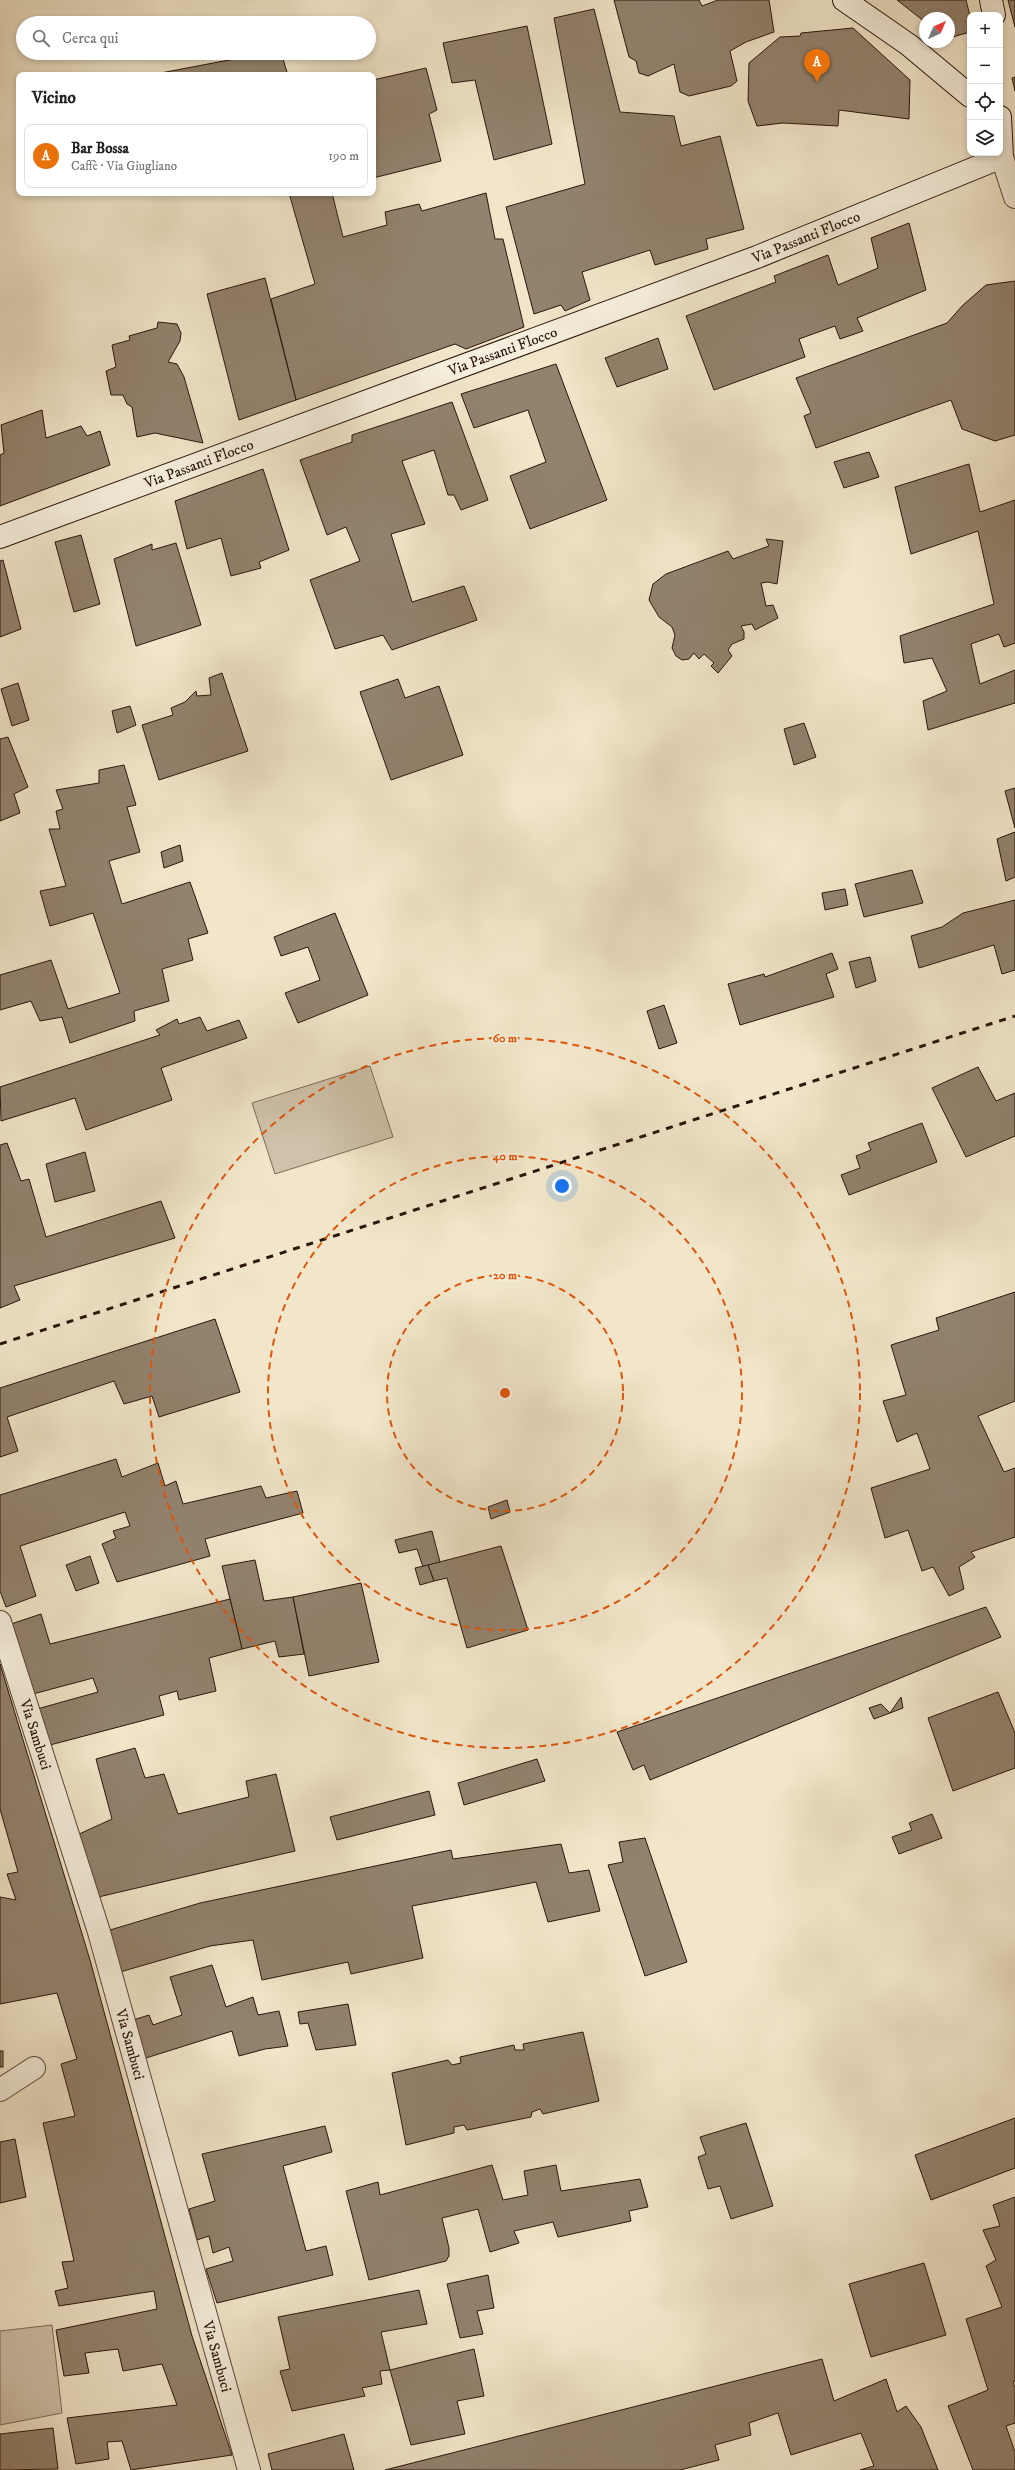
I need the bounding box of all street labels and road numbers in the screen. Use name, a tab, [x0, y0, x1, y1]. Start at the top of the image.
street label: Via Passanti Flocco	[749, 207, 863, 268]
street label: Via Passanti Flocco	[445, 323, 560, 381]
street label: Via Passanti Flocco	[141, 435, 256, 493]
street label: Via Sambuci	[15, 1696, 56, 1772]
street label: Via Sambuci	[111, 2006, 149, 2082]
street label: Via Sambuci	[198, 2318, 236, 2394]

